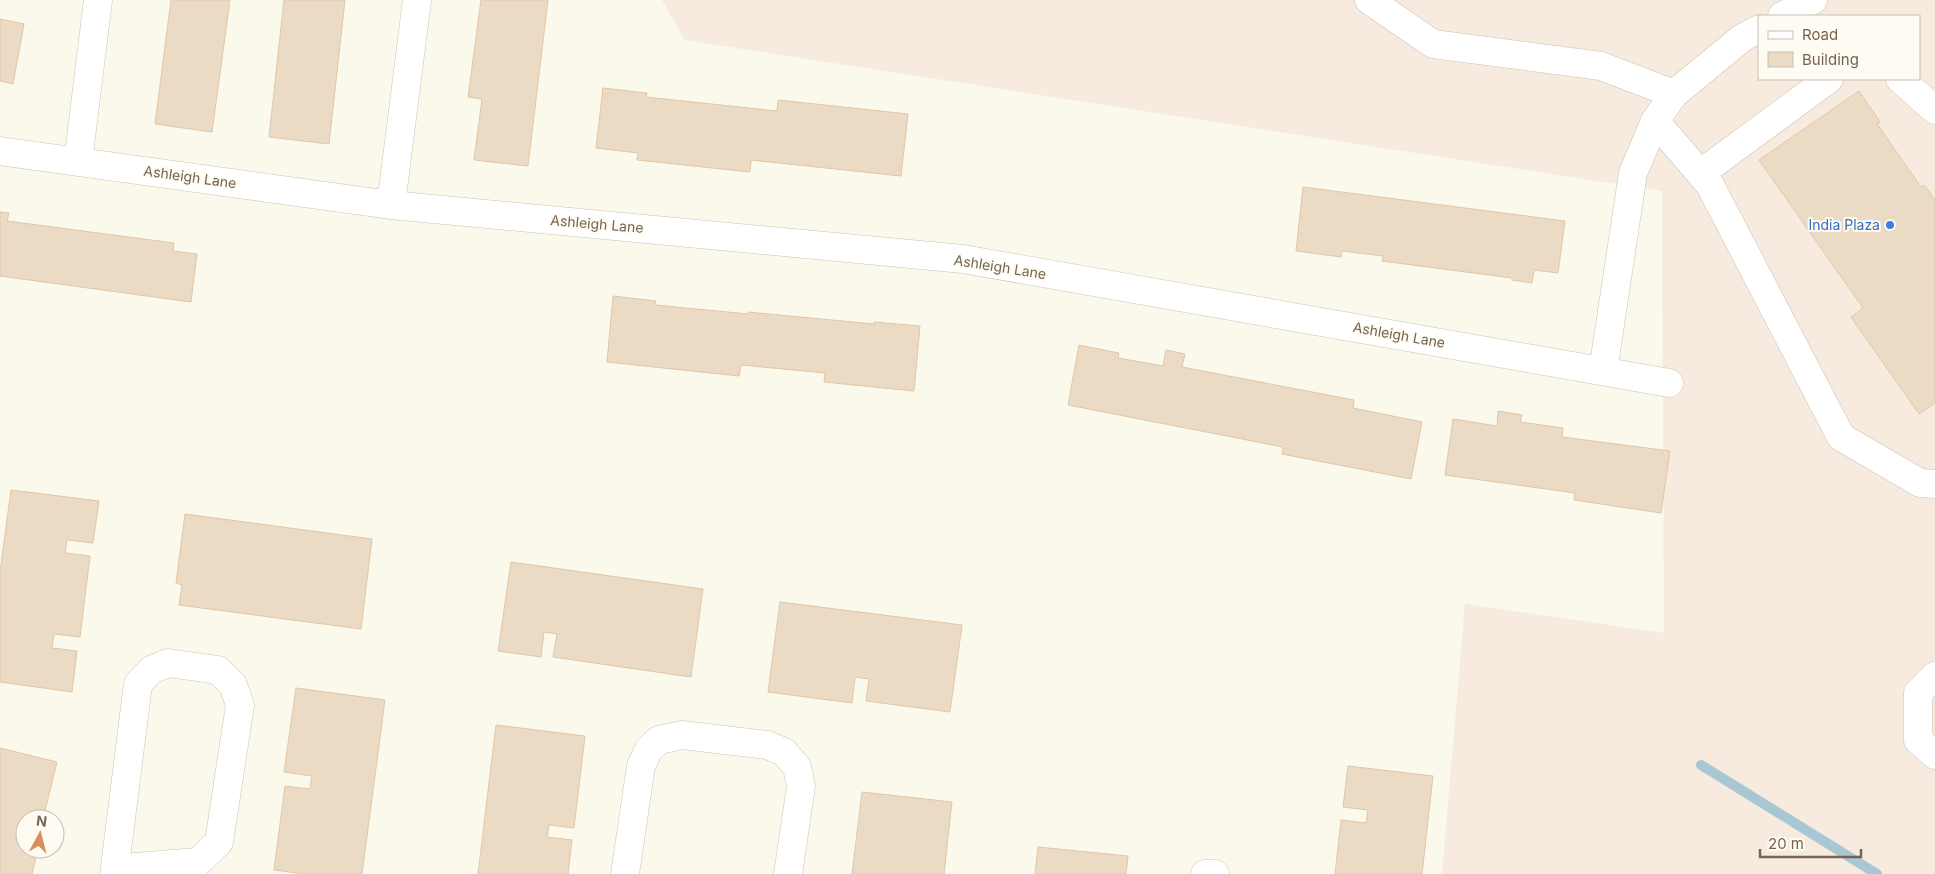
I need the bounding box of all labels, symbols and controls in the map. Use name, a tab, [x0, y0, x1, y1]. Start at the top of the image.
legend	[1758, 15, 1920, 80]
text: Road	[1802, 25, 1838, 44]
text: Building	[1802, 50, 1859, 69]
street label: Ashleigh Lane	[143, 162, 237, 191]
street label: Ashleigh Lane	[550, 211, 644, 236]
place label: India Plaza	[1808, 216, 1880, 233]
marker: India Plaza	[1884, 219, 1896, 231]
street label: Ashleigh Lane	[953, 251, 1047, 282]
street label: Ashleigh Lane	[1352, 318, 1447, 351]
north arrow	[15, 809, 65, 859]
text: N	[35, 812, 48, 830]
scale bar	[1760, 826, 1861, 858]
text: 20 m	[1768, 834, 1804, 853]

